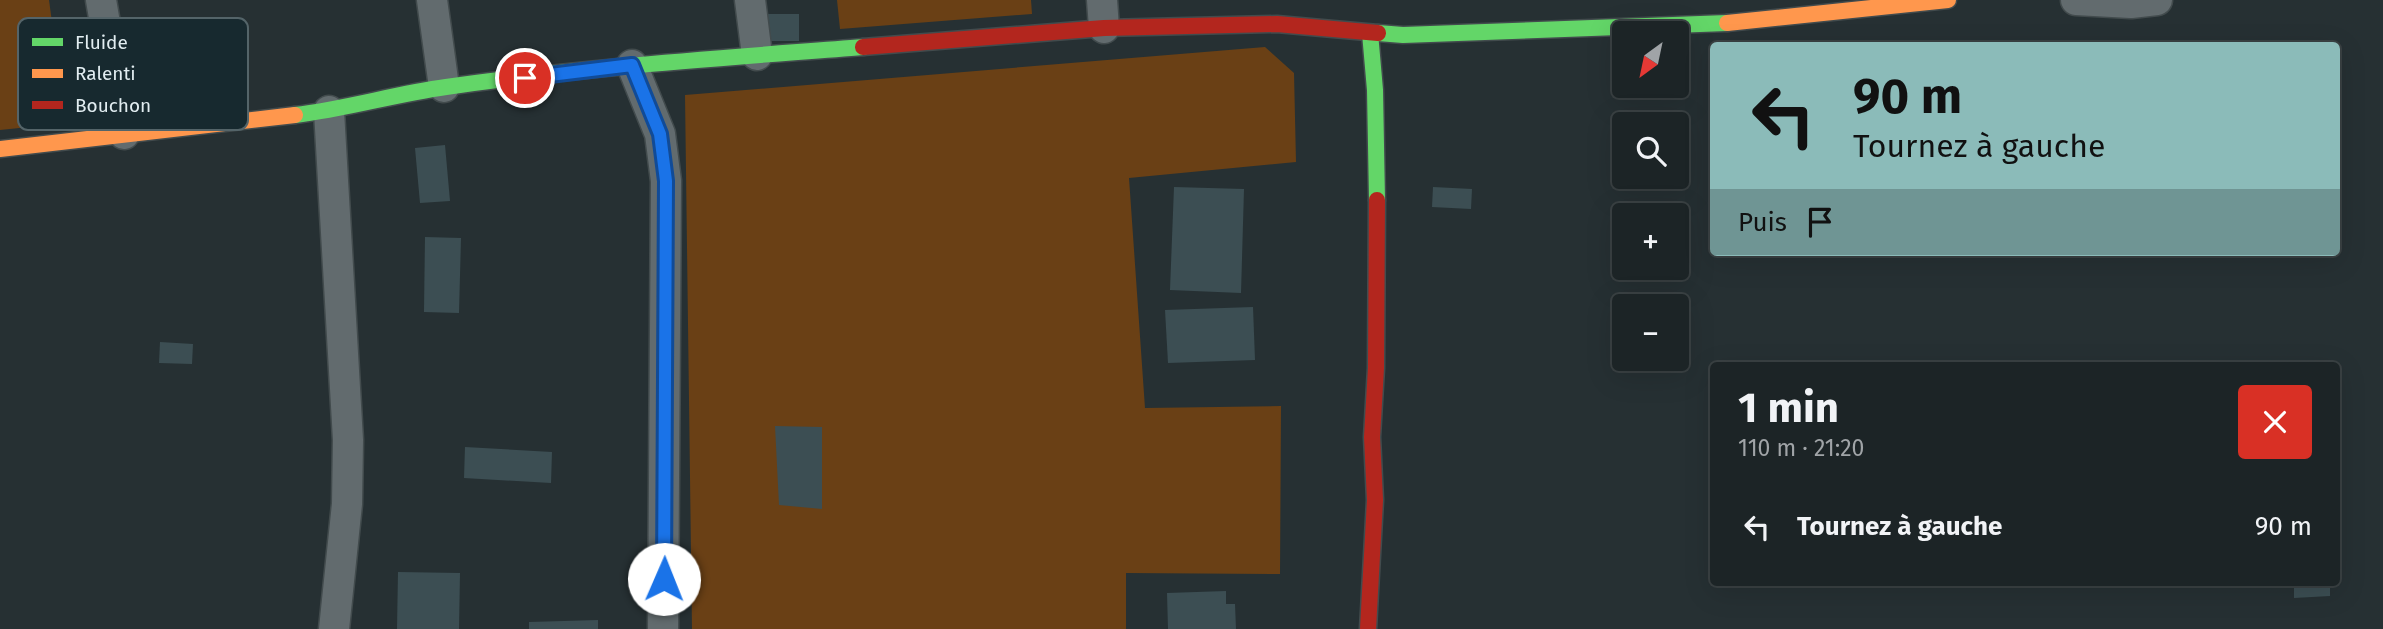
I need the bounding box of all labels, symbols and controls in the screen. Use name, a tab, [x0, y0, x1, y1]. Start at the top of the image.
legend	[18, 18, 248, 130]
north arrow	[1612, 21, 1689, 98]
map controls	[1612, 21, 1689, 371]
text: Fluide	[75, 31, 128, 54]
pin	[495, 48, 555, 108]
icon: arrive	[506, 59, 544, 97]
text: Ralenti	[75, 62, 136, 85]
text: 90 m	[1853, 67, 1962, 126]
icon: left	[1738, 70, 1829, 161]
text: Bouchon	[75, 94, 151, 117]
button: search	[1612, 112, 1689, 189]
text: Tournez à gauche	[1853, 127, 2105, 165]
button: +	[1612, 203, 1689, 280]
icon: arrive	[1801, 203, 1839, 241]
text: Puis	[1738, 207, 1787, 238]
button: −	[1612, 294, 1689, 371]
text: 1 min	[1738, 383, 1839, 433]
button: close	[2238, 385, 2312, 459]
text: 110 m · 21:20	[1738, 434, 1864, 462]
icon: left	[1738, 508, 1776, 546]
text: Tournez à gauche	[1797, 511, 2002, 542]
text: 90 m	[2255, 511, 2312, 542]
position arrow	[627, 542, 701, 616]

